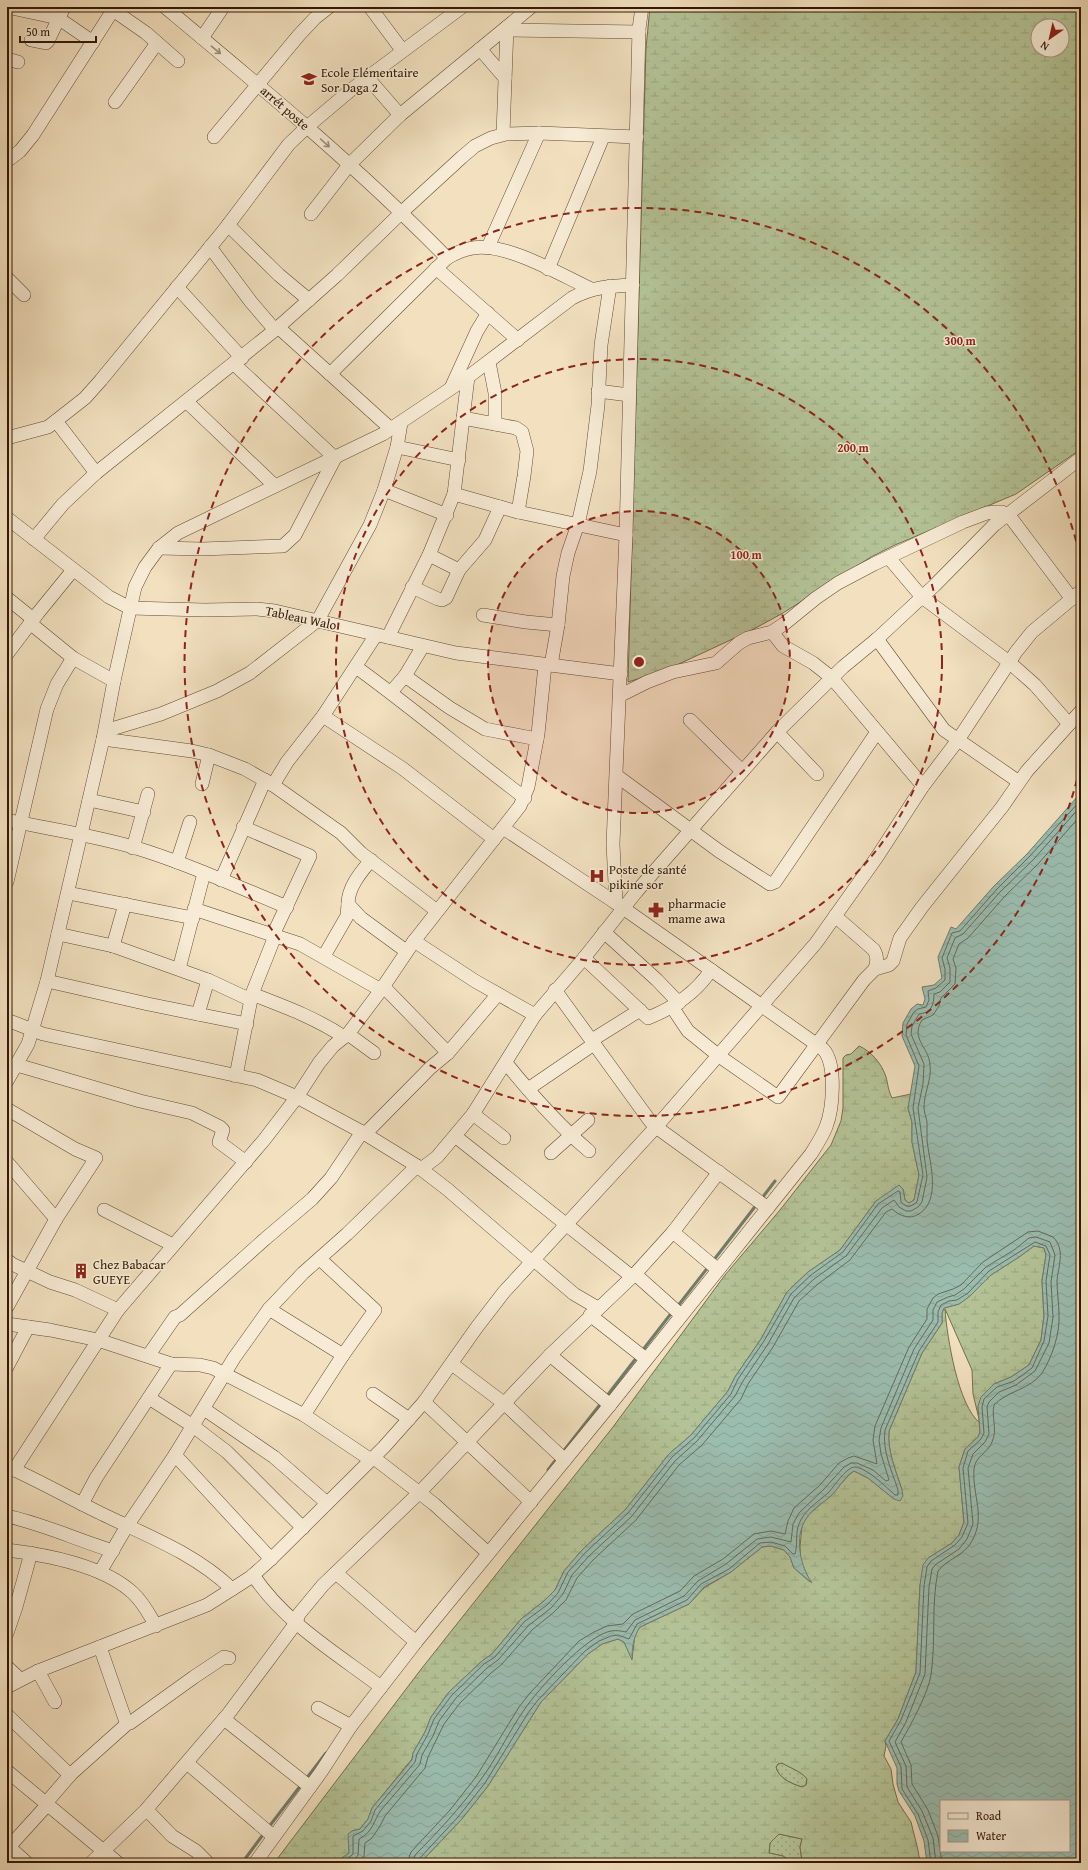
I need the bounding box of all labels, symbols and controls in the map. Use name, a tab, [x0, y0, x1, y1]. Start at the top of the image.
scale bar	[20, 18, 96, 44]
north arrow	[1030, 18, 1070, 58]
text: 50 m	[26, 23, 50, 40]
text: N	[1036, 37, 1052, 55]
one-way arrow	[211, 45, 221, 54]
place label: Ecole Elémentaire Sor Daga 2	[321, 63, 419, 97]
school or university icon: Ecole Elémentaire Sor Daga 2	[300, 70, 318, 88]
street label: arrét poste	[256, 81, 314, 135]
one-way arrow	[320, 139, 331, 148]
text: 300 m	[944, 332, 977, 349]
text: 200 m	[837, 439, 870, 456]
text: 100 m	[730, 546, 763, 563]
street label: Tableau Walo	[264, 601, 339, 635]
centre of rings	[632, 655, 646, 669]
place label: Poste de santé pikine sor	[609, 860, 687, 894]
hospital icon: Poste de santé pikine sor	[588, 867, 606, 885]
place label: pharmacie mame awa	[668, 894, 726, 928]
pharmacy icon: pharmacie mame awa	[647, 901, 665, 919]
place label: Chez Babacar GUEYE	[93, 1255, 166, 1289]
building icon: Chez Babacar GUEYE	[72, 1262, 90, 1280]
legend	[940, 1800, 1070, 1852]
text: Road	[976, 1807, 1002, 1824]
text: Water	[976, 1827, 1006, 1844]

